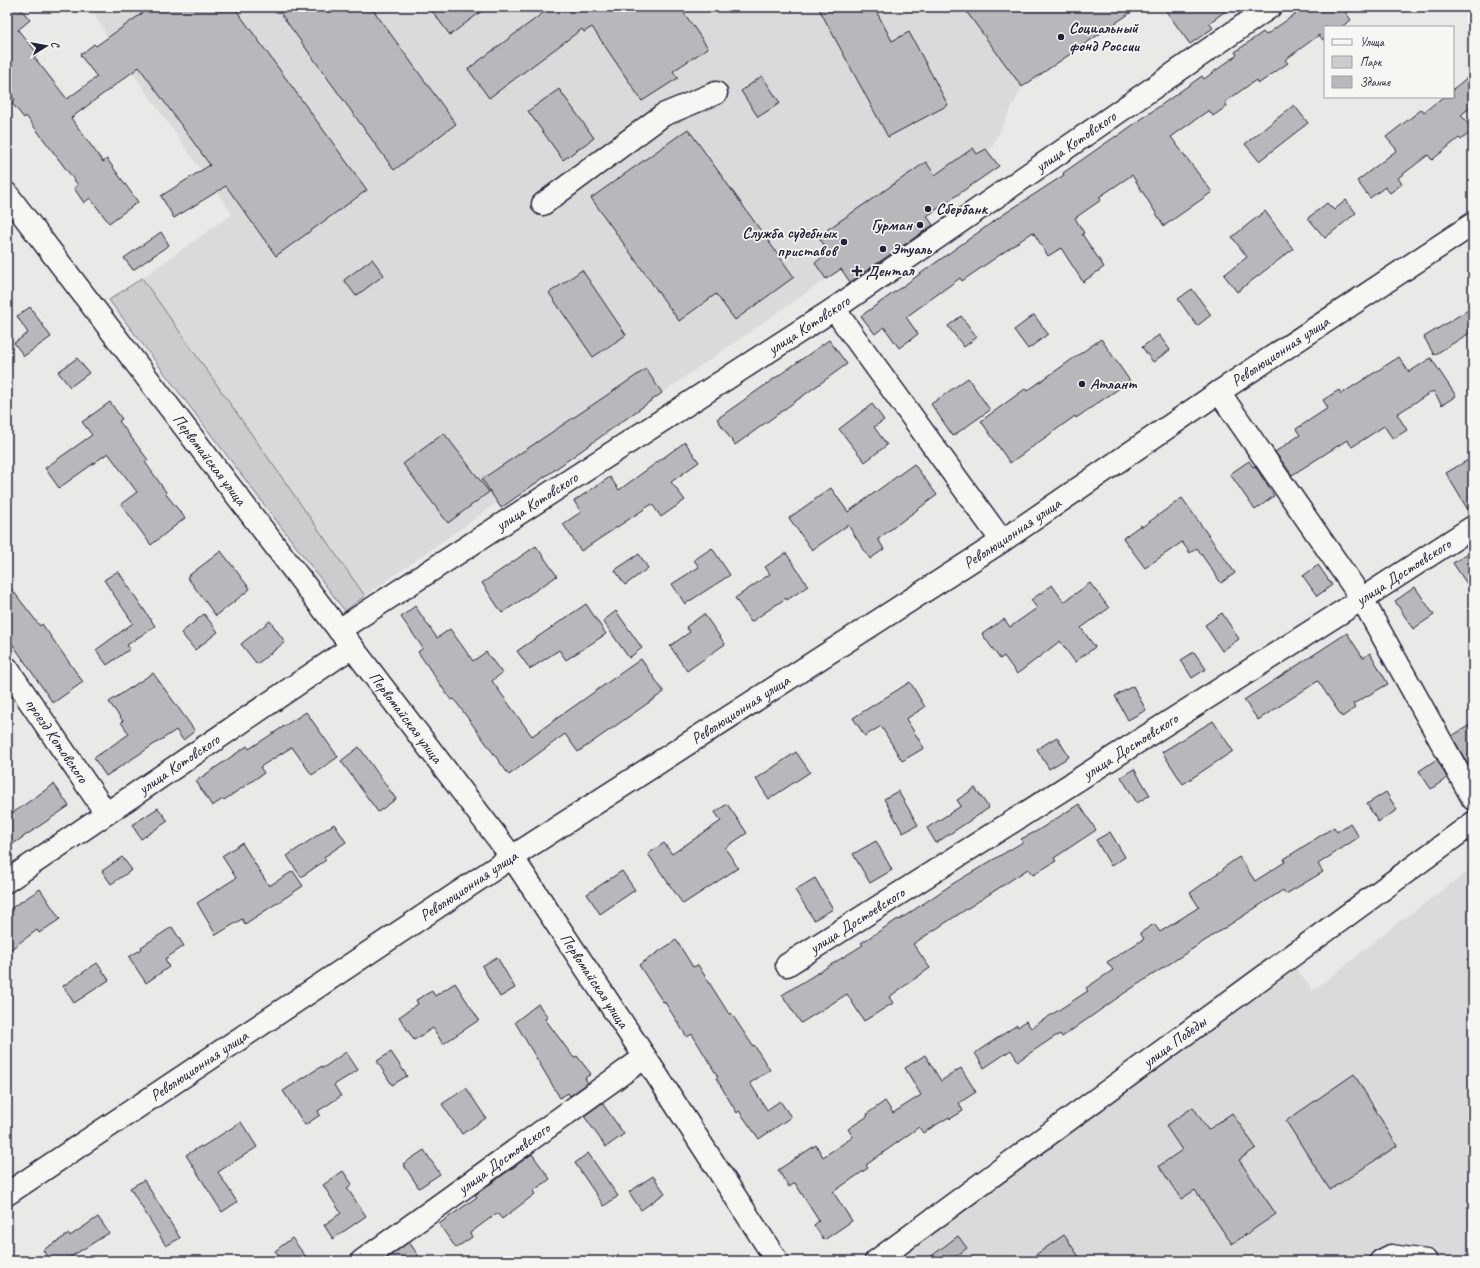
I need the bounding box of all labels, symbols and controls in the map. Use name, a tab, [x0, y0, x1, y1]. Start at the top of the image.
place label: Социальный фонд России	[1069, 18, 1140, 56]
north arrow	[26, 26, 66, 66]
legend	[1324, 26, 1454, 98]
marker: Социальный фонд России	[1056, 32, 1066, 42]
text: Улица	[1360, 34, 1385, 50]
text: С	[48, 40, 64, 50]
text: Парк	[1360, 54, 1383, 70]
text: Здание	[1360, 74, 1391, 90]
street label: улица Котовского	[1031, 106, 1121, 177]
place label: Сбербанк	[936, 199, 989, 219]
marker: Сбербанк	[923, 204, 933, 214]
place label: Гурман	[872, 215, 914, 235]
marker: Гурман	[915, 220, 925, 230]
place label: Служба судебных приставов	[742, 223, 839, 261]
marker: Служба судебных приставов	[839, 237, 849, 247]
place label: Этуаль	[891, 239, 933, 259]
marker: Этуаль	[878, 244, 888, 254]
place label: Дентал	[866, 261, 915, 281]
marker: Дентал	[851, 265, 863, 277]
street label: улица Котовского	[763, 290, 855, 360]
street label: Революционная улица	[1228, 311, 1334, 391]
place label: Атлант	[1090, 374, 1137, 394]
marker: Атлант	[1077, 379, 1087, 389]
street label: Первомайская улица	[168, 410, 252, 511]
street label: улица Котовского	[491, 467, 583, 536]
street label: Революционная улица	[960, 493, 1066, 573]
street label: улица Достоевского	[1351, 533, 1457, 611]
street label: Первомайская улица	[364, 668, 448, 768]
street label: Революционная улица	[687, 670, 794, 749]
street label: проезд Котовского	[21, 694, 93, 788]
street label: улица Достоевского	[1078, 707, 1184, 785]
street label: улица Котовского	[134, 729, 225, 799]
street label: Революционная улица	[416, 846, 522, 926]
street label: улица Достоевского	[805, 881, 910, 959]
street label: Первомайская улица	[556, 929, 634, 1033]
street label: улица Победы	[1138, 1011, 1211, 1073]
street label: Революционная улица	[146, 1025, 253, 1106]
street label: улица Достоевского	[453, 1117, 556, 1199]

